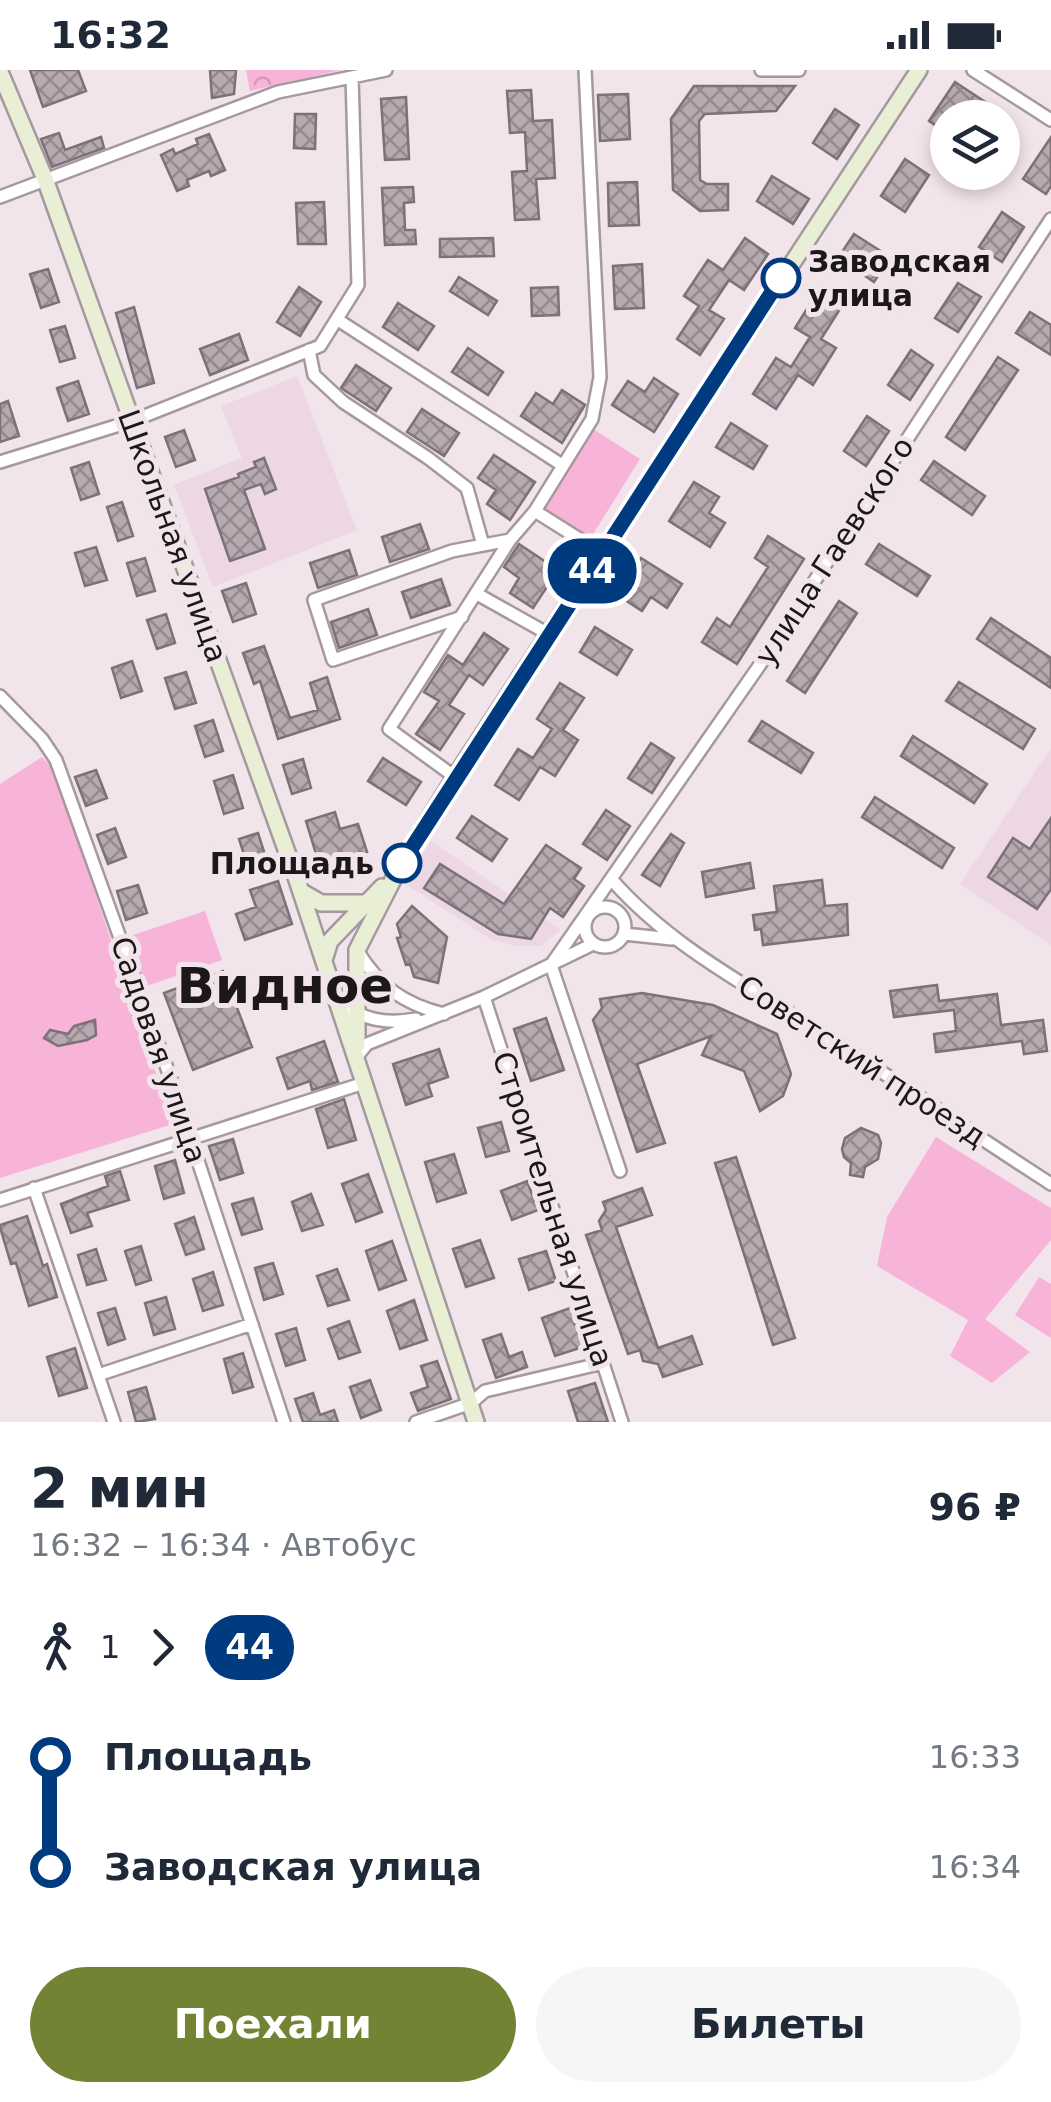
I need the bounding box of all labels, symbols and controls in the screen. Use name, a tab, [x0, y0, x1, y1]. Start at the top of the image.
text: 16:32	[50, 13, 171, 57]
map controls	[930, 100, 1020, 190]
button: layers	[930, 100, 1020, 190]
place label: Заводская улица	[808, 244, 991, 313]
marker: Заводская улица	[762, 259, 800, 297]
street label: Школьная улица	[111, 405, 235, 667]
street label: улица Гаевского	[747, 430, 921, 672]
line badge: 44	[547, 538, 637, 604]
text: 44	[568, 551, 616, 591]
marker: Площадь	[383, 844, 421, 882]
place label: Площадь	[210, 846, 374, 881]
street label: Садовая улица	[104, 932, 214, 1168]
district label: Видное	[177, 957, 393, 1015]
street label: Советский проезд	[732, 968, 992, 1154]
street label: Строительная улица	[486, 1047, 620, 1371]
text: 2 мин	[30, 1456, 209, 1520]
text: 96 ₽	[928, 1485, 1021, 1529]
text: 16:32 – 16:34 · Автобус	[30, 1526, 417, 1564]
icon: walk	[30, 1620, 85, 1675]
icon: forward	[135, 1620, 190, 1675]
text: 44	[225, 1627, 274, 1667]
text: 1	[100, 1628, 120, 1666]
text: Площадь	[104, 1735, 312, 1779]
text: 16:33	[929, 1738, 1021, 1776]
text: Заводская улица	[104, 1845, 482, 1889]
text: 16:34	[929, 1848, 1021, 1886]
button: Поехали	[30, 1967, 516, 2082]
button: Билеты	[536, 1967, 1021, 2082]

